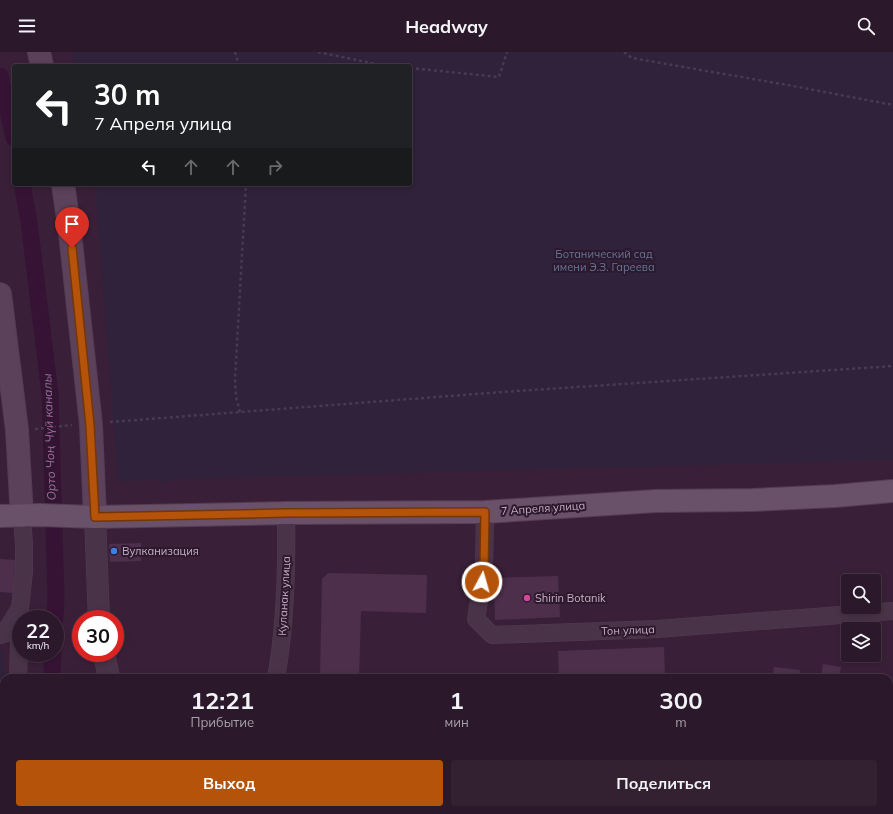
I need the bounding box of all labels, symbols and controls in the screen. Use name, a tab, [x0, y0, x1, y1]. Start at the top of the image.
icon: menu	[16, 15, 38, 37]
text: Headway	[405, 15, 488, 38]
icon: search	[855, 15, 877, 37]
text: 30 m	[94, 77, 160, 112]
icon: left	[28, 80, 80, 132]
text: 7 Апреля улица	[94, 112, 232, 135]
icon: left	[138, 156, 160, 178]
icon: ahead	[180, 156, 202, 178]
icon: ahead	[222, 156, 244, 178]
icon: right	[264, 156, 286, 178]
pin	[55, 207, 89, 248]
icon: arrive	[61, 213, 83, 235]
park label: Ботанический сад имени Э.З. Гареева	[553, 247, 655, 274]
water label: Орто Чоң Чүй каналы	[39, 373, 59, 501]
street label: 7 Апреля улица	[500, 498, 586, 518]
place label: Вулканизация	[122, 544, 199, 558]
marker: Вулканизация	[109, 546, 119, 556]
street label: Куланак улица	[275, 556, 293, 636]
position arrow	[461, 561, 503, 603]
map controls	[841, 574, 881, 662]
button: search	[841, 574, 881, 614]
place label: Shirin Botanik	[535, 591, 606, 605]
marker: Shirin Botanik	[522, 593, 532, 603]
speed limit sign: 30	[72, 610, 124, 662]
text: 22	[26, 618, 50, 643]
street label: Тон улица	[601, 622, 655, 638]
button: layers	[841, 622, 881, 662]
text: km/h	[27, 639, 49, 652]
text: 12:21	[191, 685, 254, 715]
text: 1	[450, 685, 464, 715]
text: 300	[659, 685, 703, 715]
text: Прибытие	[190, 714, 254, 730]
text: мин	[445, 714, 469, 730]
text: m	[675, 714, 687, 730]
button: Выход	[16, 760, 443, 806]
button: Поделиться	[451, 760, 877, 806]

